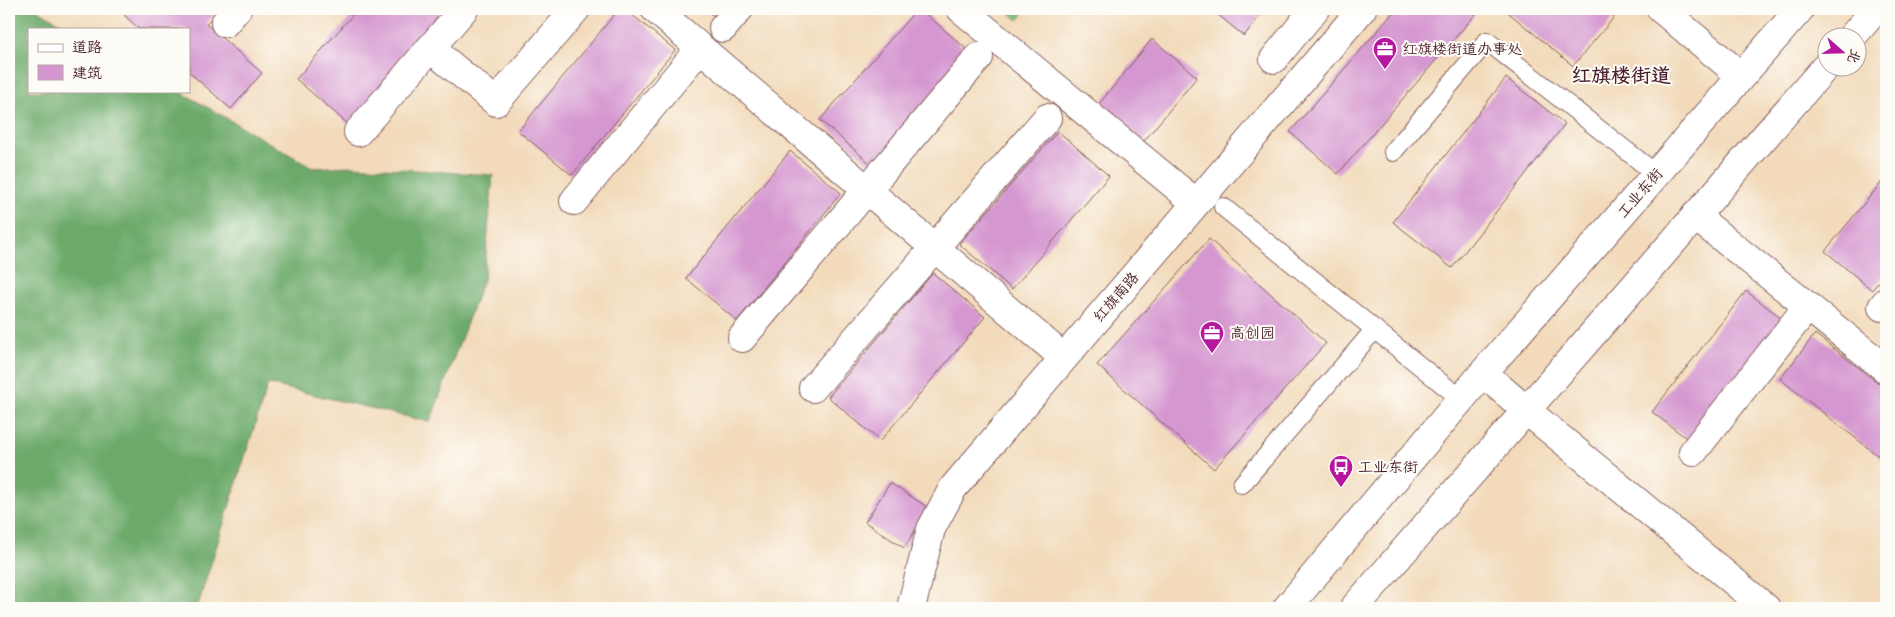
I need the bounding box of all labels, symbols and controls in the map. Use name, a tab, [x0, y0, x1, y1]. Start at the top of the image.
legend	[28, 28, 190, 92]
north arrow	[1818, 28, 1868, 78]
office icon: 红旗楼街道办事处	[1372, 36, 1398, 70]
text: 道路	[72, 38, 102, 56]
place label: 红旗楼街道办事处	[1402, 40, 1522, 58]
text: 北	[1843, 47, 1864, 66]
text: 建筑	[72, 64, 102, 82]
district label: 红旗楼街道	[1571, 64, 1671, 87]
street label: 工业东街	[1614, 164, 1666, 222]
street label: 红旗南路	[1090, 268, 1142, 326]
office icon: 高创园	[1199, 320, 1225, 354]
place label: 高创园	[1230, 324, 1275, 342]
bus stop icon: 工业东街	[1328, 454, 1354, 488]
place label: 工业东街	[1358, 458, 1418, 476]

